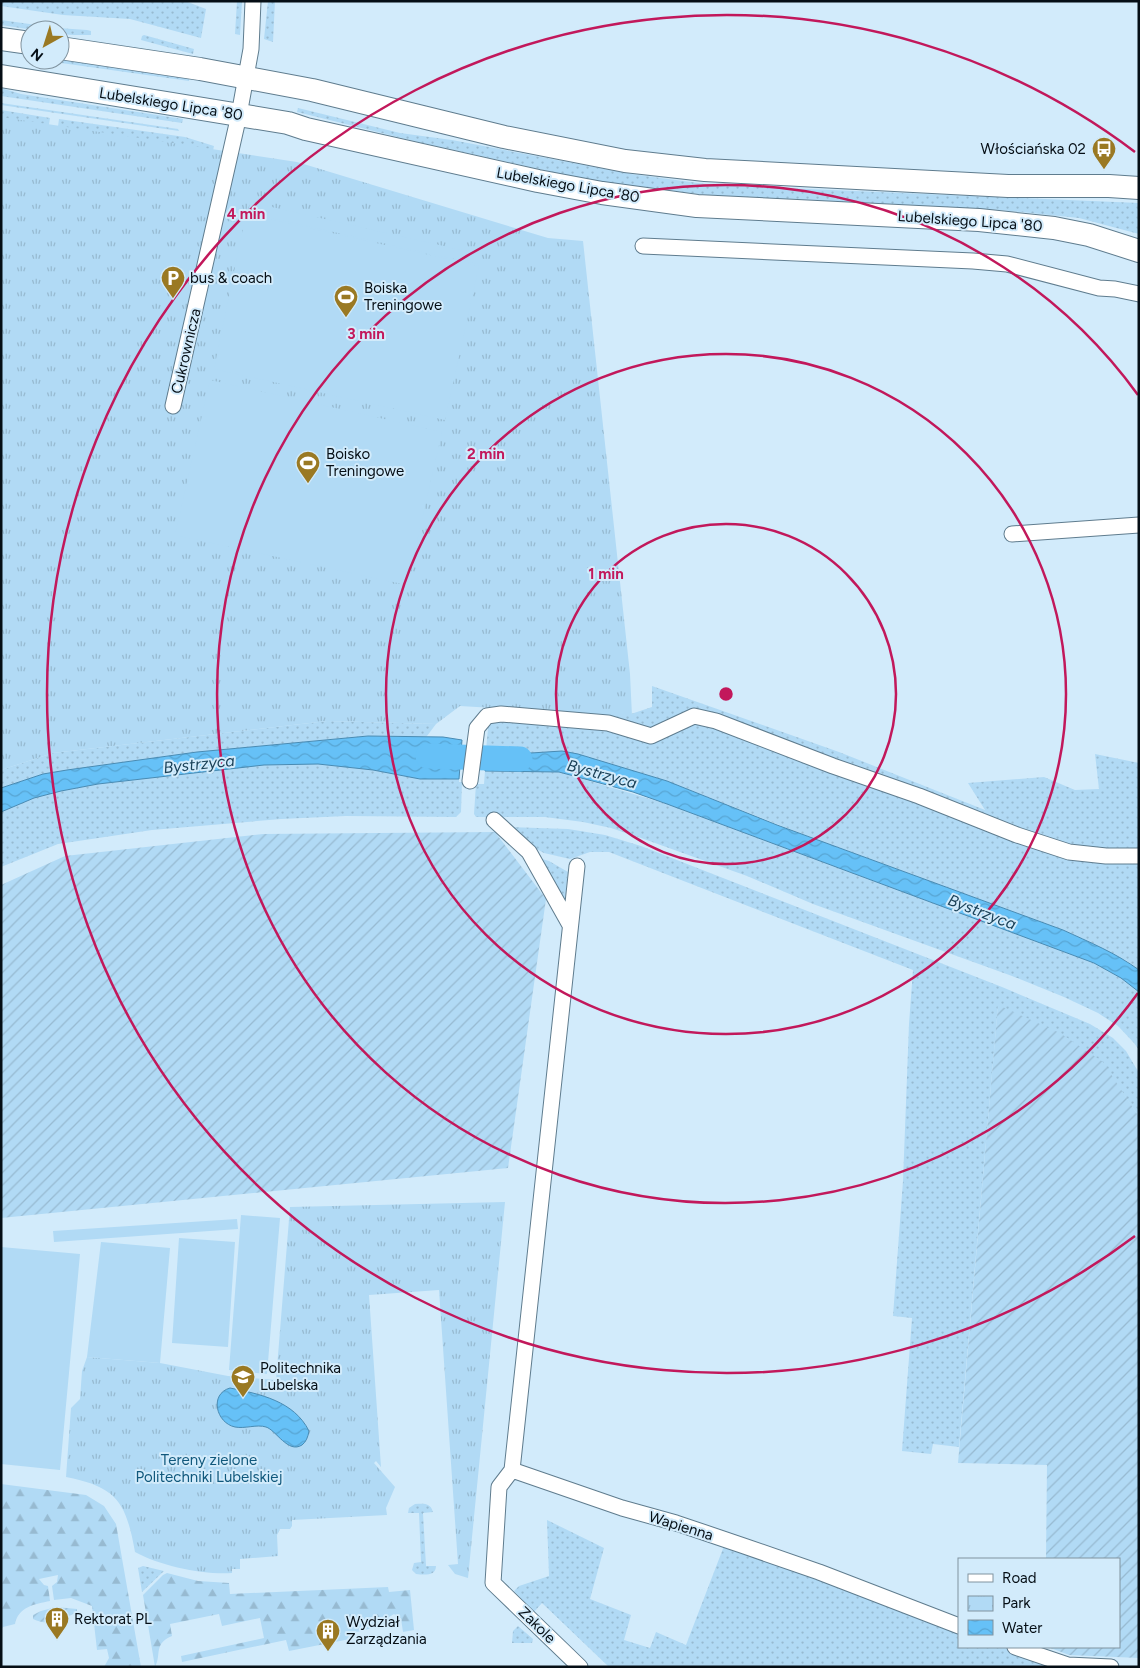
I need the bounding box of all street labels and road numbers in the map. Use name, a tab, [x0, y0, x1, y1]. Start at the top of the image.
street label: Lubelskiego Lipca '80	[98, 84, 244, 124]
street label: Lubelskiego Lipca '80	[495, 164, 641, 206]
street label: Lubelskiego Lipca '80	[897, 207, 1043, 235]
street label: Cukrownicza	[167, 307, 205, 395]
street label: Wapienna	[647, 1508, 715, 1544]
street label: Zakole	[515, 1603, 559, 1647]

